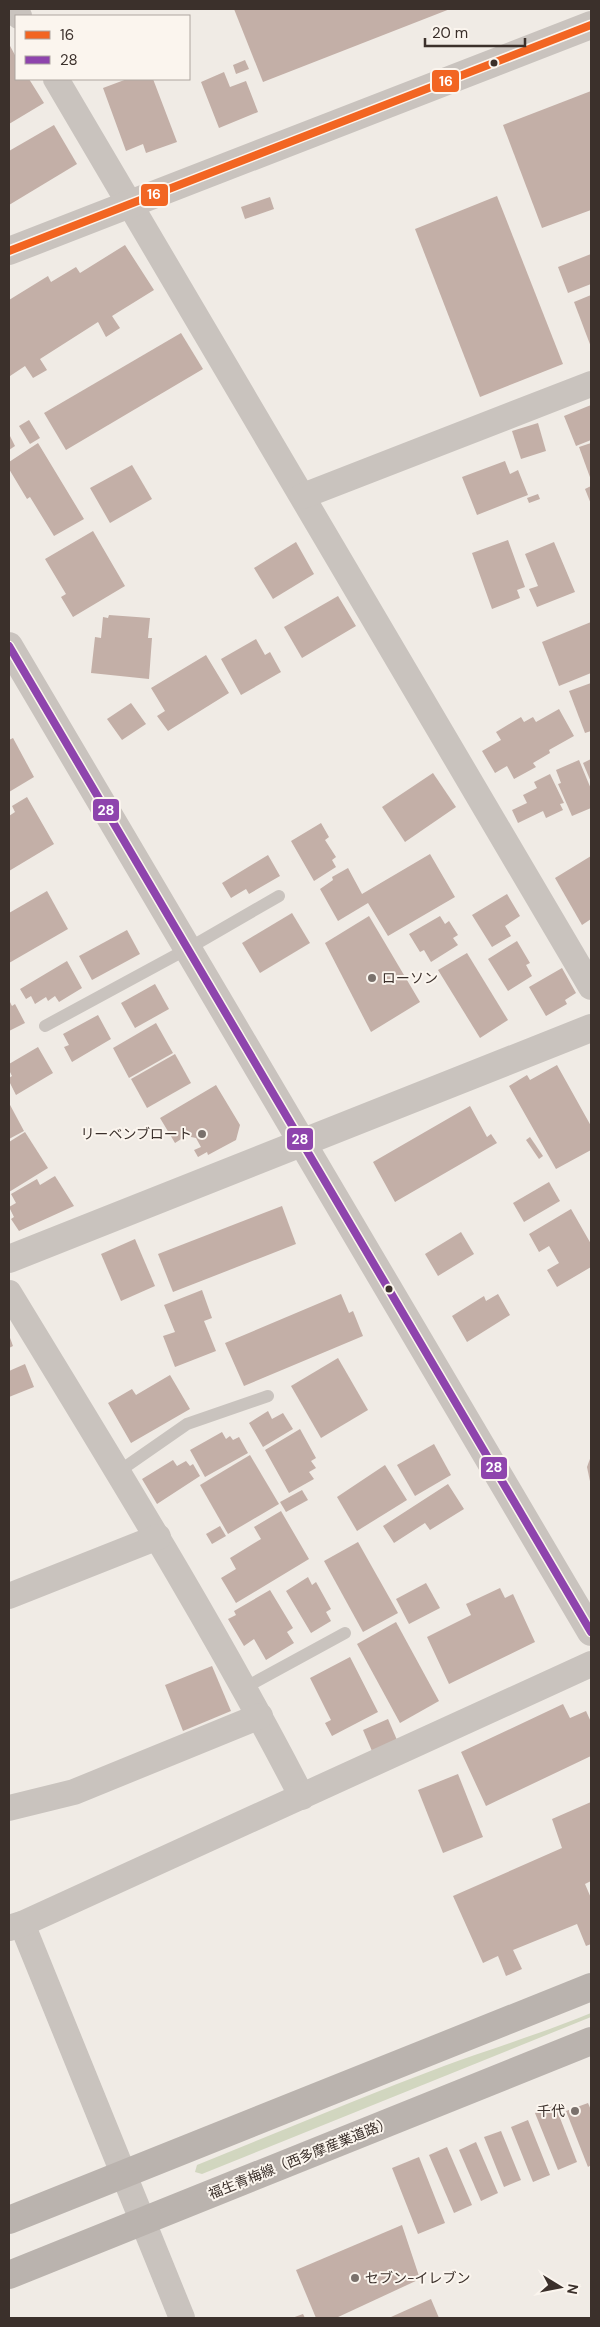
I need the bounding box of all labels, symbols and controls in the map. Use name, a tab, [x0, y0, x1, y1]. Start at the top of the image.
legend	[15, 15, 190, 80]
scale bar	[425, 15, 525, 47]
text: 20 m	[432, 23, 468, 43]
text: 16	[60, 25, 74, 45]
text: 28	[60, 50, 78, 70]
unlabelled marker	[489, 58, 499, 68]
line badge: 16	[431, 69, 460, 93]
text: 16	[439, 72, 453, 90]
line badge: 16	[140, 183, 169, 207]
text: 16	[147, 185, 161, 203]
line badge: 28	[92, 798, 120, 822]
text: 28	[98, 801, 115, 819]
place label: ローソン	[382, 969, 438, 987]
marker: ローソン	[366, 972, 378, 984]
place label: リーベンブロート	[80, 1125, 192, 1143]
line badge: 28	[286, 1127, 314, 1151]
marker: リーベンブロート	[196, 1128, 208, 1140]
text: 28	[292, 1130, 309, 1148]
unlabelled marker	[384, 1284, 394, 1294]
line badge: 28	[480, 1456, 508, 1480]
text: 28	[486, 1458, 503, 1476]
place label: 千代	[537, 2102, 565, 2120]
marker: 千代	[569, 2105, 581, 2117]
street label: 福生青梅線（西多摩産業道路）	[206, 2113, 394, 2203]
north arrow	[535, 2262, 585, 2312]
place label: セブン-イレブン	[365, 2269, 471, 2287]
marker: セブン-イレブン	[349, 2272, 361, 2284]
text: N	[563, 2283, 583, 2296]

